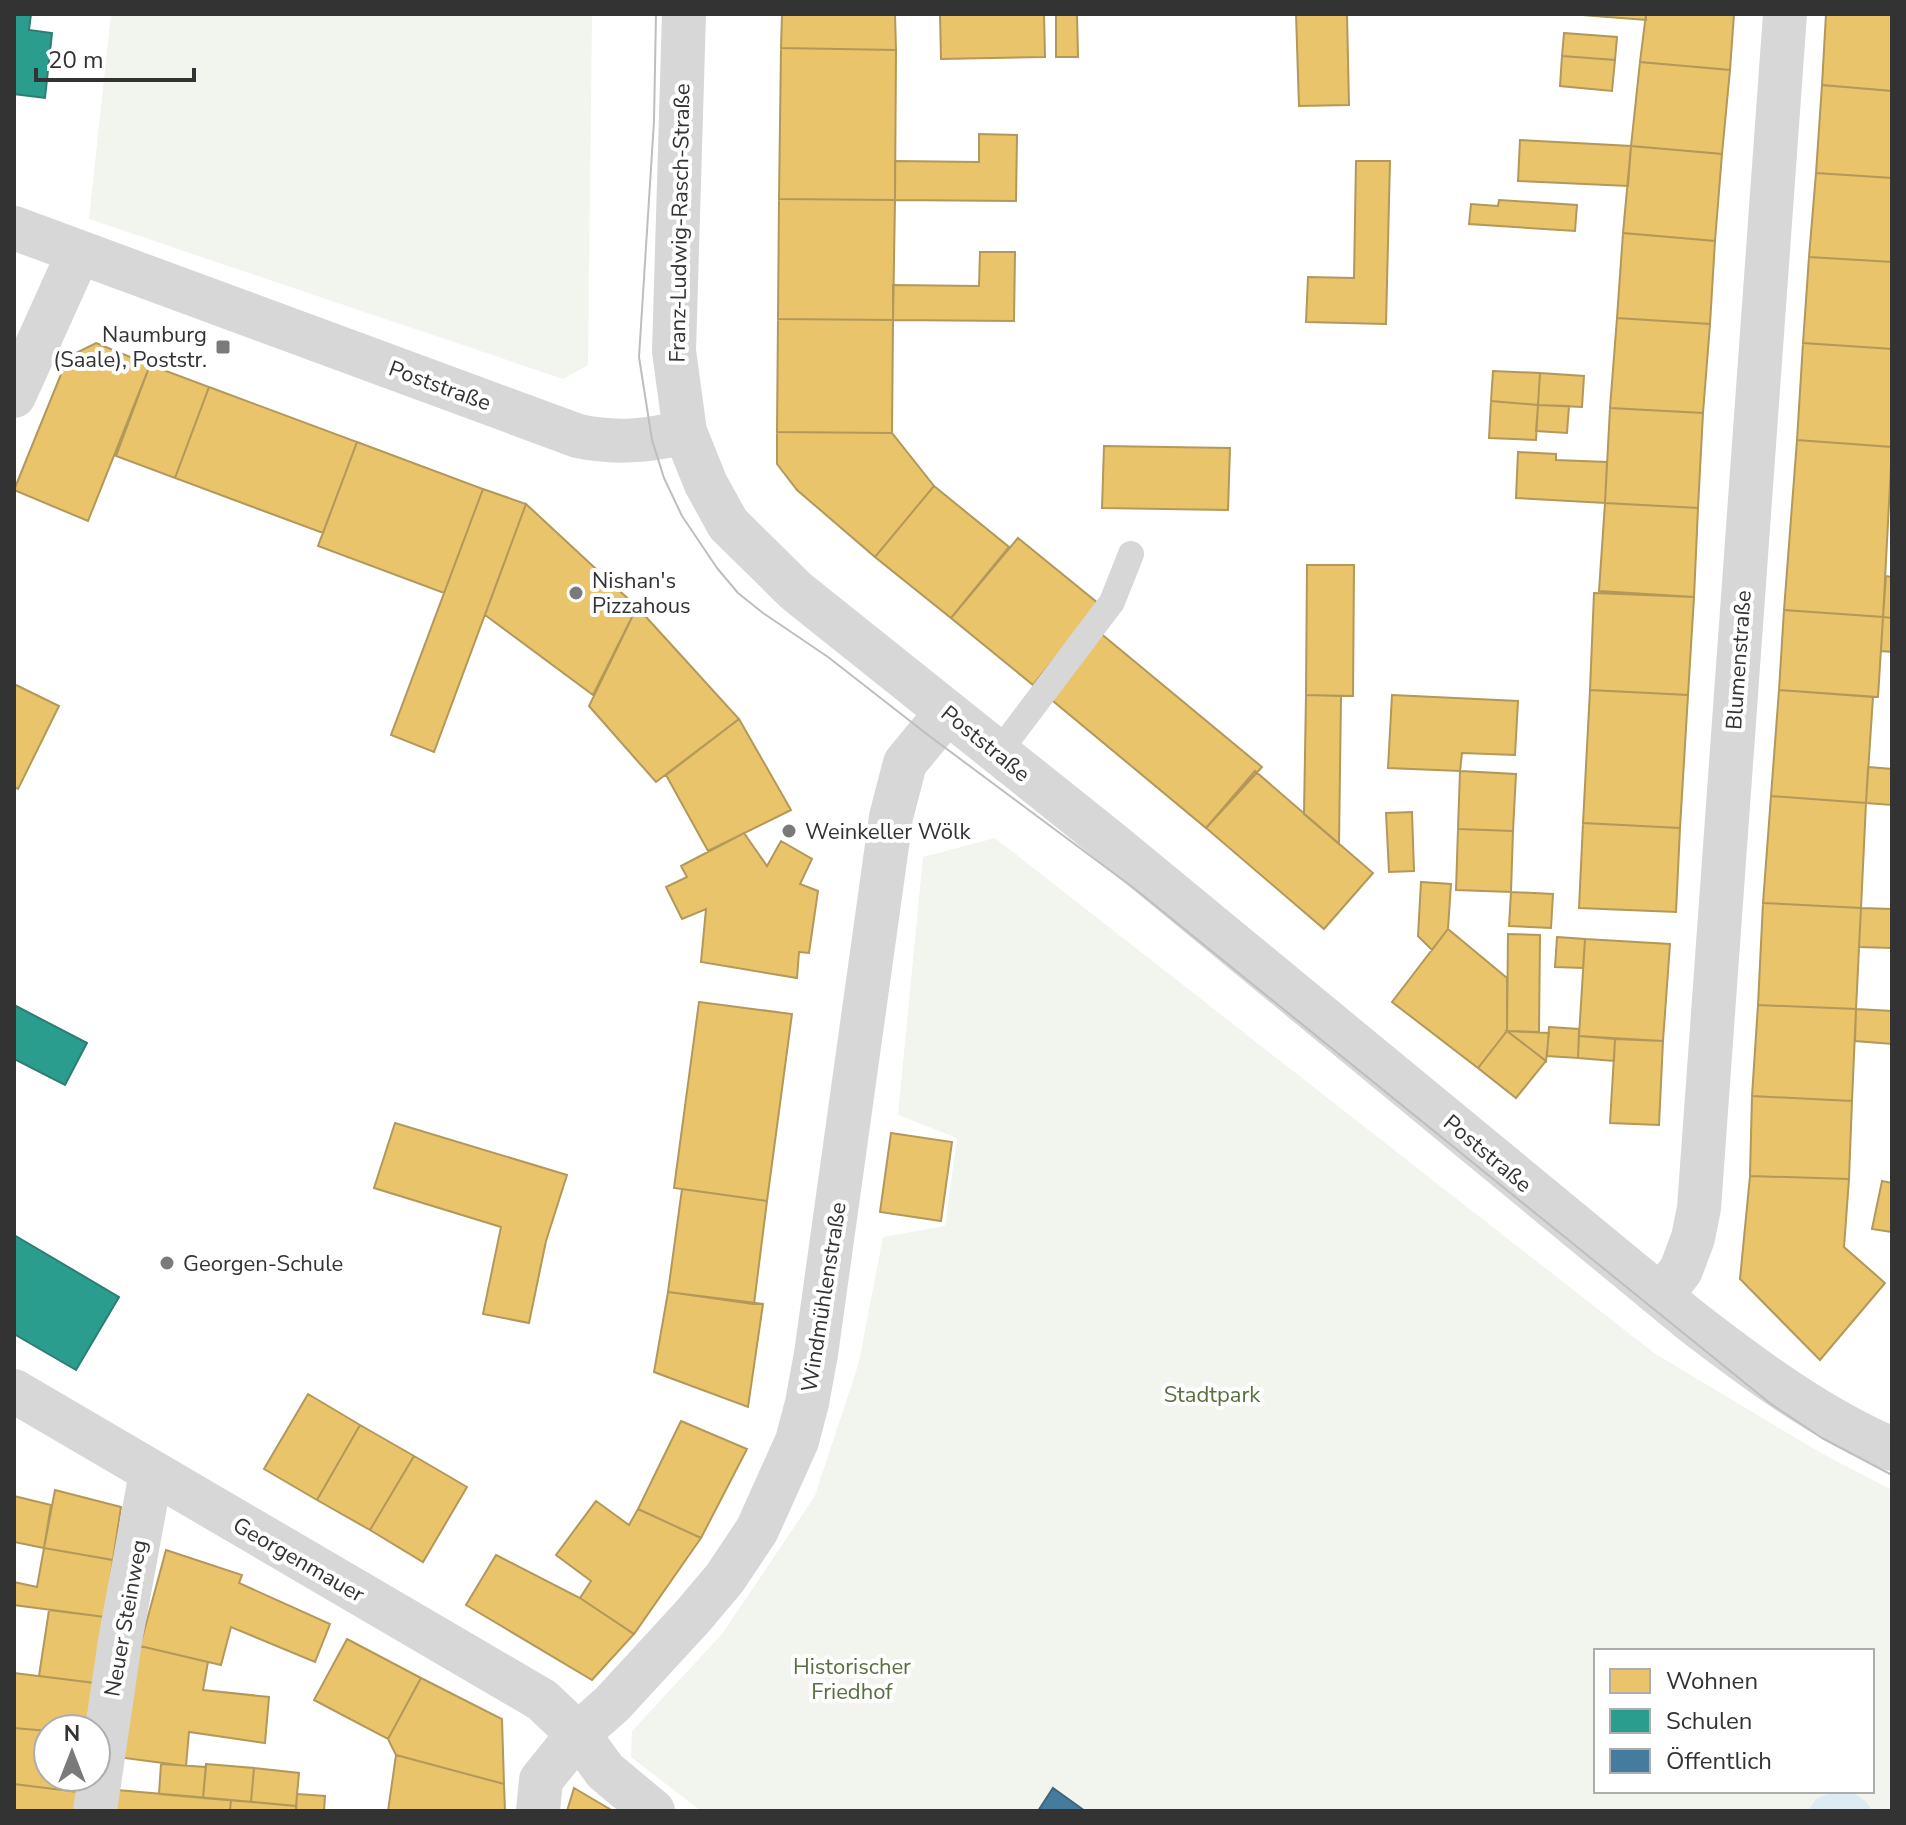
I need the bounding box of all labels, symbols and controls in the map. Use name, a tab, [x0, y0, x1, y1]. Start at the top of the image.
scale bar	[36, 32, 194, 82]
text: 20 m	[48, 44, 104, 76]
street label: Franz-Ludwig-Rasch-Straße	[663, 83, 697, 363]
place label: Naumburg (Saale), Poststr.	[53, 320, 207, 375]
marker: Naumburg (Saale), Poststr.	[214, 338, 232, 356]
street label: Poststraße	[384, 354, 495, 418]
place label: Nishan's Pizzahous	[592, 566, 691, 621]
marker: Nishan's Pizzahous	[567, 584, 585, 602]
street label: Blumenstraße	[1719, 589, 1759, 731]
street label: Poststraße	[934, 699, 1036, 789]
place label: Weinkeller Wölk	[805, 817, 971, 847]
marker: Weinkeller Wölk	[780, 822, 798, 840]
street label: Poststraße	[1437, 1108, 1538, 1200]
street label: Windmühlenstraße	[794, 1200, 854, 1394]
place label: Georgen-Schule	[183, 1249, 343, 1279]
marker: Georgen-Schule	[158, 1254, 176, 1272]
park label: Stadtpark	[1164, 1380, 1261, 1410]
street label: Georgenmauer	[227, 1510, 370, 1610]
street label: Neuer Steinweg	[97, 1537, 155, 1699]
legend	[1594, 1649, 1874, 1793]
park label: Historischer Friedhof	[793, 1652, 911, 1707]
text: Wohnen	[1666, 1665, 1758, 1697]
text: Schulen	[1666, 1705, 1752, 1737]
north arrow	[32, 1713, 112, 1793]
text: N	[64, 1719, 80, 1749]
text: Öffentlich	[1666, 1745, 1772, 1777]

